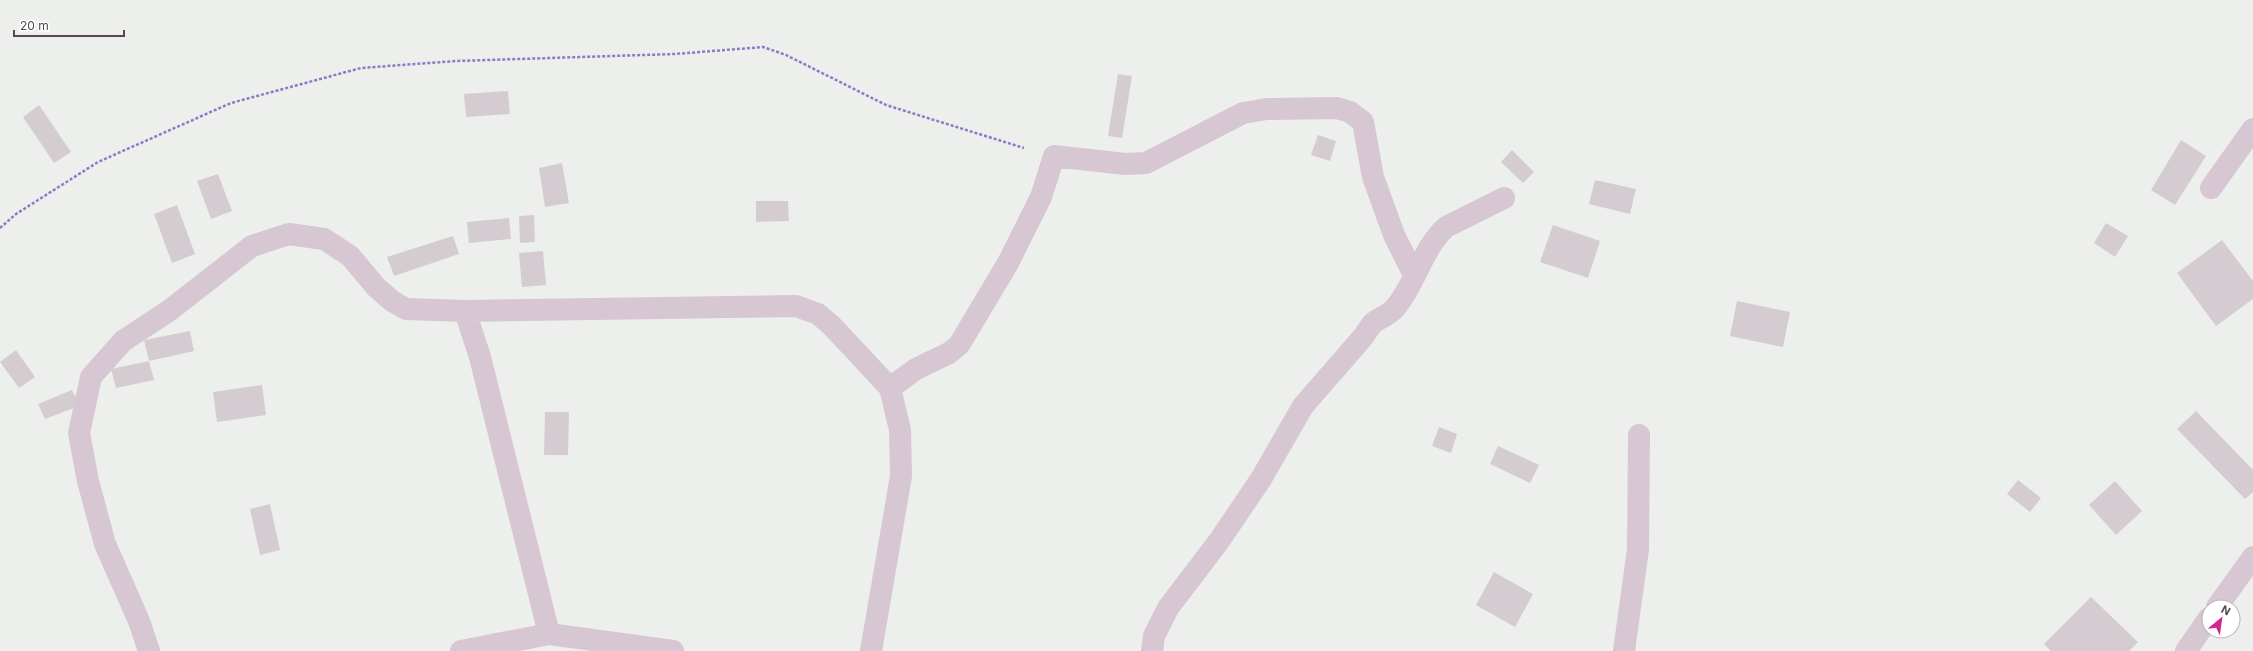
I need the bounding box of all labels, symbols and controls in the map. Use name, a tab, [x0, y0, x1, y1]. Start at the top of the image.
scale bar	[14, 12, 124, 38]
text: 20 m	[20, 18, 49, 33]
north arrow	[2201, 599, 2241, 639]
text: N	[2219, 602, 2233, 618]

